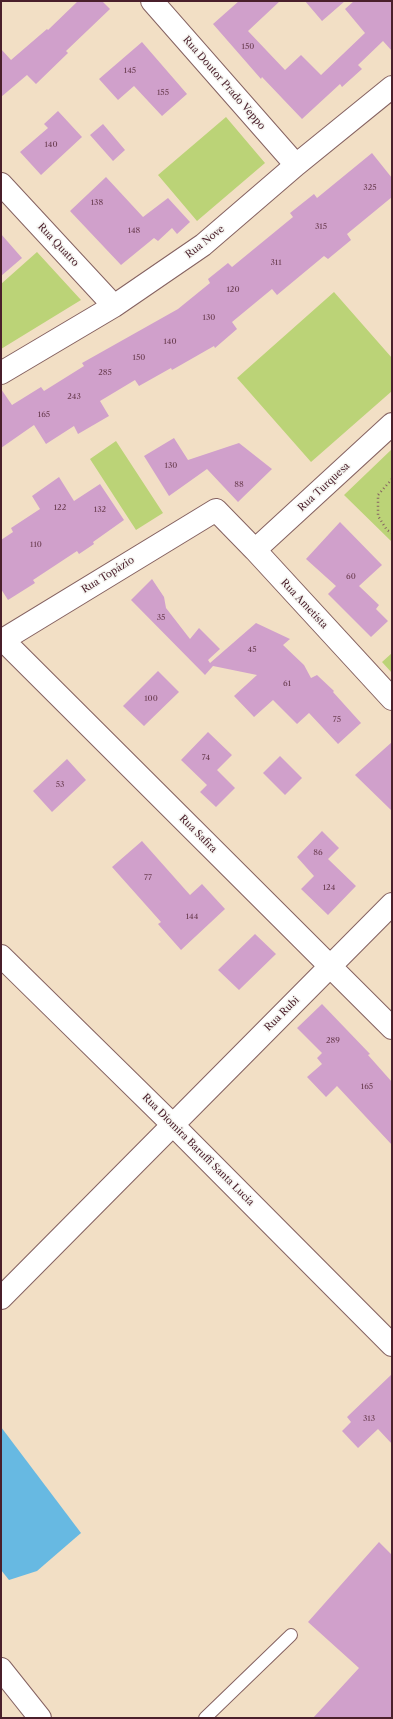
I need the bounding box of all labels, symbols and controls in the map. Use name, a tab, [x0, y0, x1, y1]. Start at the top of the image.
street label: Rua Doutor Prado Veppo	[180, 34, 268, 132]
house number: 150	[242, 42, 254, 52]
house number: 145	[124, 66, 136, 76]
house number: 155	[157, 88, 169, 98]
house number: 140	[44, 140, 58, 150]
house number: 325	[363, 183, 377, 193]
house number: 138	[91, 198, 103, 208]
street label: Rua Quatro	[35, 221, 81, 269]
house number: 315	[315, 222, 327, 232]
street label: Rua Nove	[183, 223, 227, 261]
house number: 148	[128, 226, 140, 236]
house number: 311	[270, 258, 282, 268]
house number: 120	[226, 285, 240, 295]
house number: 130	[203, 313, 215, 323]
house number: 140	[163, 337, 177, 347]
house number: 150	[133, 353, 145, 363]
house number: 285	[98, 368, 112, 378]
house number: 243	[67, 392, 81, 402]
house number: 165	[38, 410, 50, 420]
street label: Rua Turquesa	[296, 460, 352, 514]
house number: 130	[165, 461, 177, 471]
house number: 88	[234, 480, 244, 490]
house number: 122	[54, 503, 66, 513]
house number: 132	[94, 505, 106, 515]
house number: 110	[30, 540, 42, 550]
street label: Rua Topázio	[79, 554, 137, 596]
house number: 60	[346, 572, 356, 582]
street label: Rua Ametista	[278, 577, 330, 631]
house number: 35	[157, 613, 165, 623]
house number: 45	[248, 645, 256, 655]
house number: 61	[283, 679, 291, 689]
house number: 100	[144, 694, 158, 704]
house number: 75	[333, 715, 341, 725]
house number: 74	[202, 753, 210, 763]
house number: 53	[56, 780, 64, 790]
street label: Rua Safira	[177, 813, 219, 855]
house number: 86	[313, 848, 323, 858]
house number: 77	[144, 873, 152, 883]
house number: 124	[323, 883, 335, 893]
house number: 144	[186, 912, 198, 922]
street label: Rua Rubi	[262, 994, 302, 1034]
house number: 289	[326, 1036, 340, 1046]
house number: 165	[361, 1082, 373, 1092]
street label: Rua Diomira Baruffi Santa Lucia	[140, 1092, 256, 1208]
house number: 313	[363, 1414, 375, 1424]

